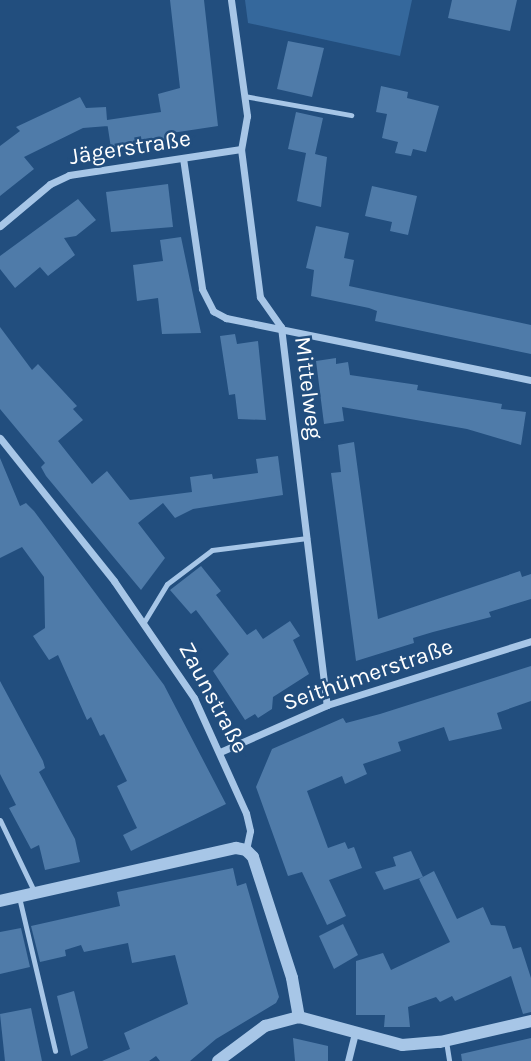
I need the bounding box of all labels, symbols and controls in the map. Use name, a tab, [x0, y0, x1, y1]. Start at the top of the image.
street label: Jägerstraße	[67, 125, 193, 171]
street label: Mittelweg	[288, 335, 328, 441]
street label: Seithümerstraße	[279, 633, 457, 717]
street label: Zaunstraße	[172, 638, 254, 758]

